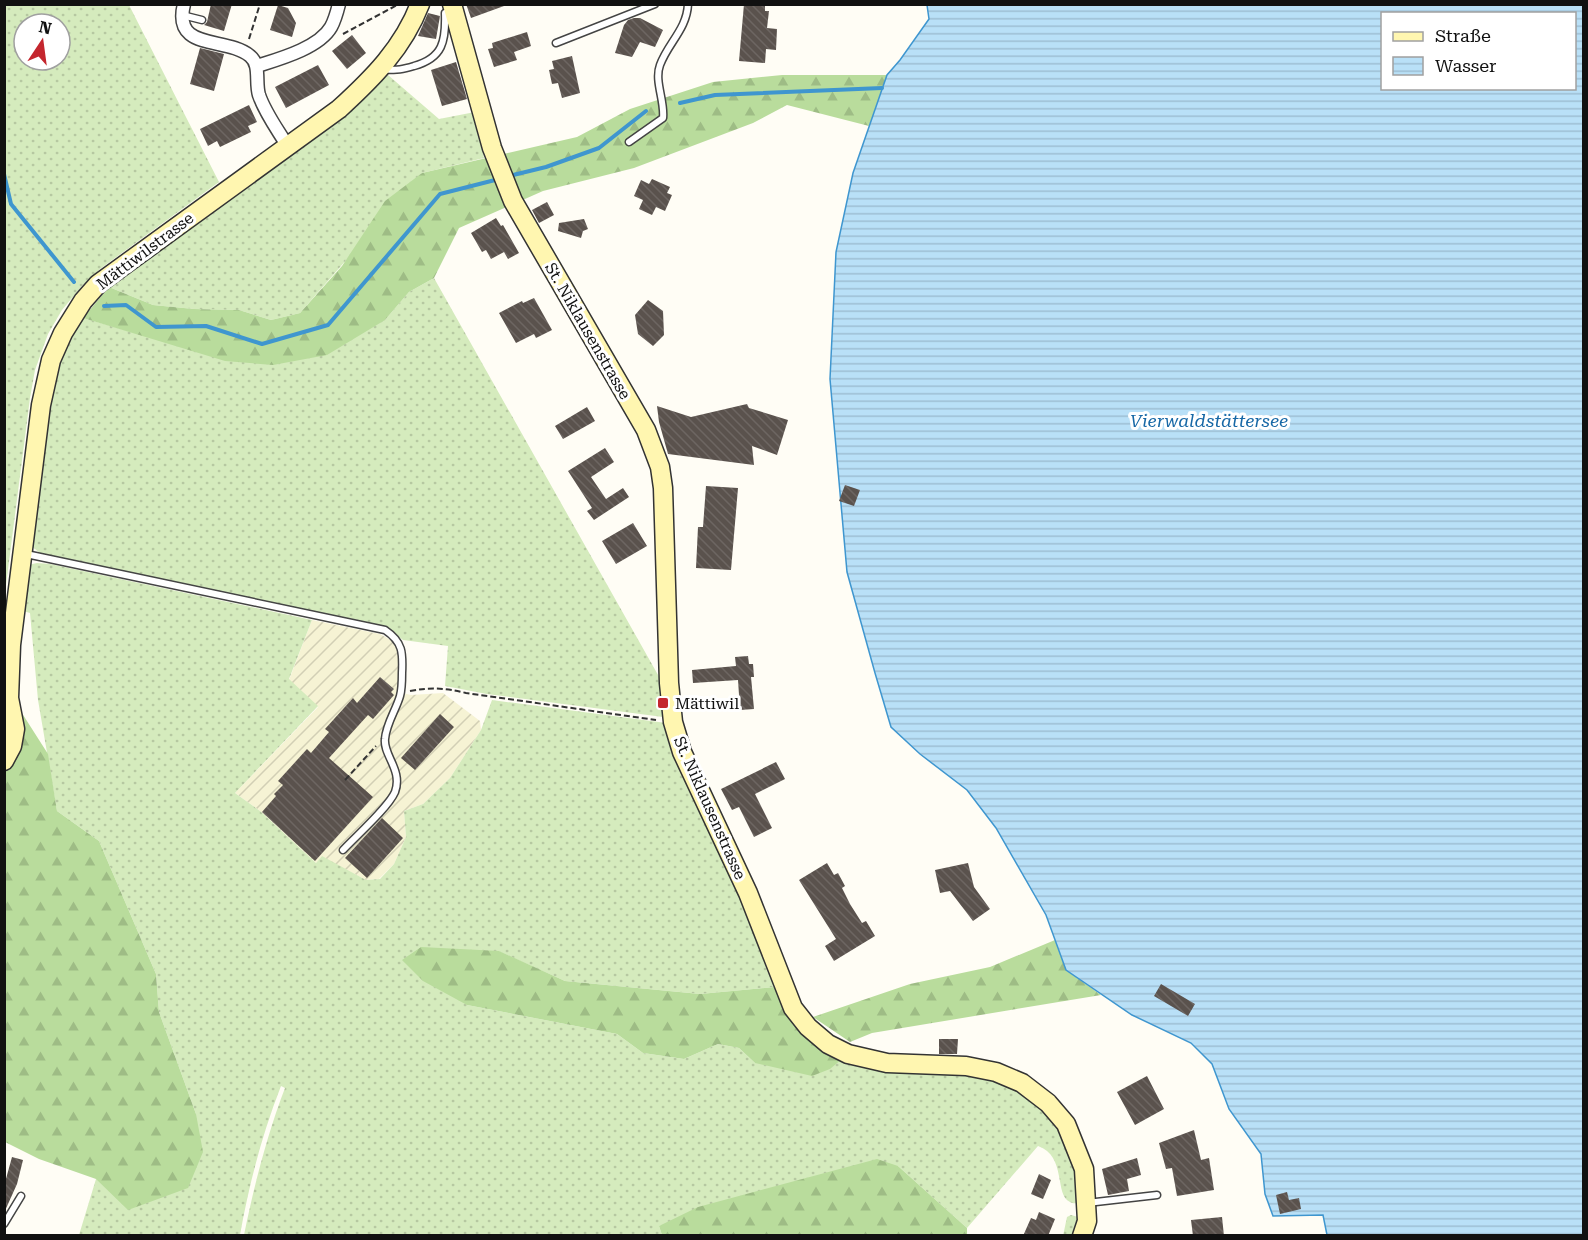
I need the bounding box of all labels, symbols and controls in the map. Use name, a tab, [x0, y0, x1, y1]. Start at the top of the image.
north arrow	[12, 12, 72, 72]
legend	[1381, 12, 1576, 90]
text: N	[37, 17, 53, 39]
text: Straße	[1435, 25, 1491, 46]
text: Wasser	[1435, 55, 1496, 76]
street label: Mättiwilstrasse	[93, 208, 197, 294]
street label: St. Niklausenstrasse	[541, 259, 635, 403]
water label: Vierwaldstättersee	[1130, 410, 1288, 431]
place label: Mättiwil	[675, 694, 739, 713]
marker: Mättiwil	[656, 696, 670, 710]
street label: St. Niklausenstrasse	[670, 734, 750, 883]

